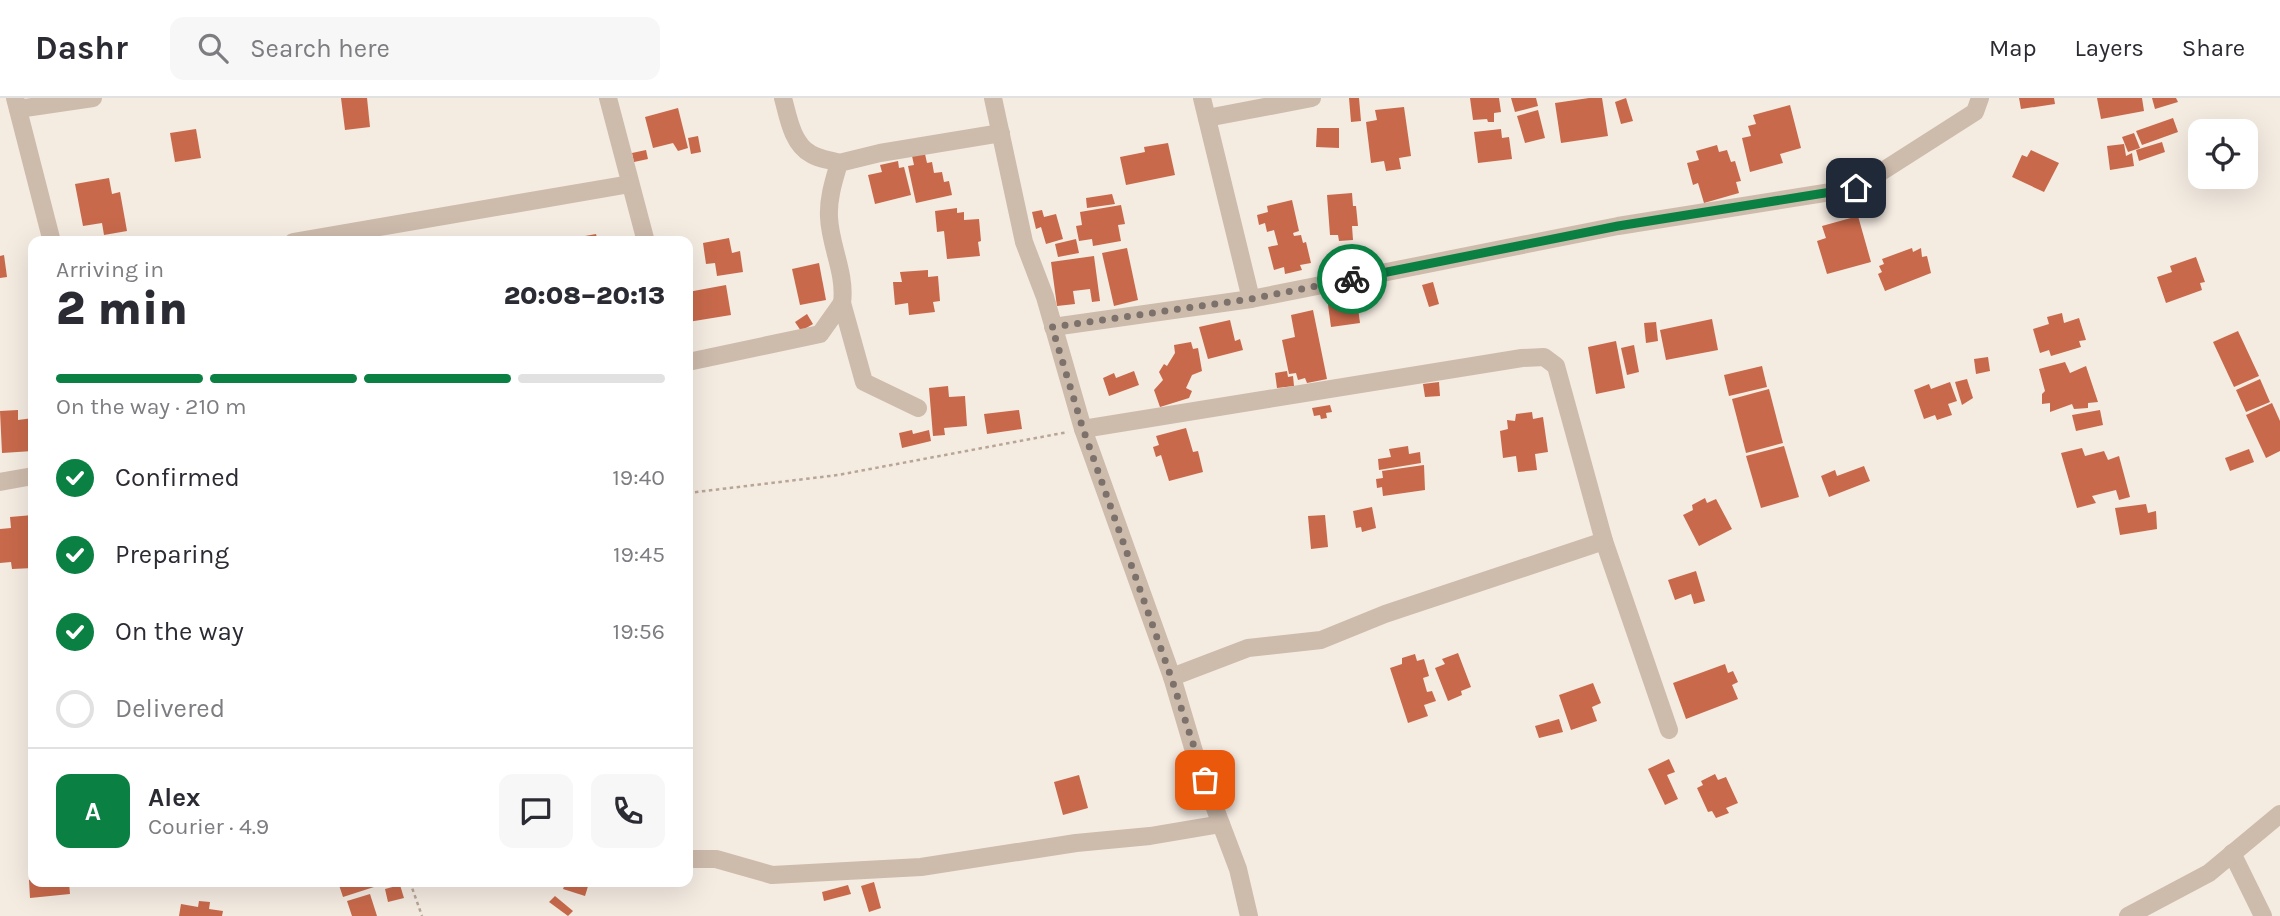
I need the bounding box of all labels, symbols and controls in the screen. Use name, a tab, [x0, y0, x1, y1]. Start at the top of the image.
search box	[170, 17, 660, 80]
text: Dashr	[35, 29, 128, 67]
icon: search	[194, 29, 232, 67]
text: Search here	[250, 33, 390, 64]
text: Map	[1989, 34, 2037, 62]
text: Layers	[2075, 34, 2144, 62]
text: Share	[2182, 34, 2245, 62]
map controls	[2188, 119, 2258, 189]
button: locate	[2188, 119, 2258, 189]
pin	[1826, 158, 1886, 218]
icon: home	[1837, 169, 1875, 207]
courier	[1317, 244, 1387, 314]
text: Arriving in	[56, 256, 164, 283]
icon: bike	[1333, 260, 1371, 298]
text: 20:08–20:13	[504, 280, 665, 311]
text: 2 min	[56, 282, 188, 336]
text: On the way · 210 m	[56, 393, 247, 420]
icon: check	[56, 459, 94, 497]
text: Confirmed	[115, 462, 240, 493]
text: 19:40	[612, 464, 665, 491]
icon: check	[56, 536, 94, 574]
text: Preparing	[115, 539, 229, 570]
text: 19:45	[613, 541, 665, 568]
icon: check	[56, 613, 94, 651]
text: On the way	[115, 616, 244, 647]
text: 19:56	[613, 618, 665, 645]
text: Delivered	[115, 693, 225, 724]
pin	[1175, 750, 1235, 810]
icon: bag	[1186, 761, 1224, 799]
button: chat	[499, 774, 573, 848]
button: phone	[591, 774, 665, 848]
text: Alex	[148, 782, 200, 813]
text: A	[85, 796, 101, 827]
text: Courier · 4.9	[148, 813, 269, 840]

